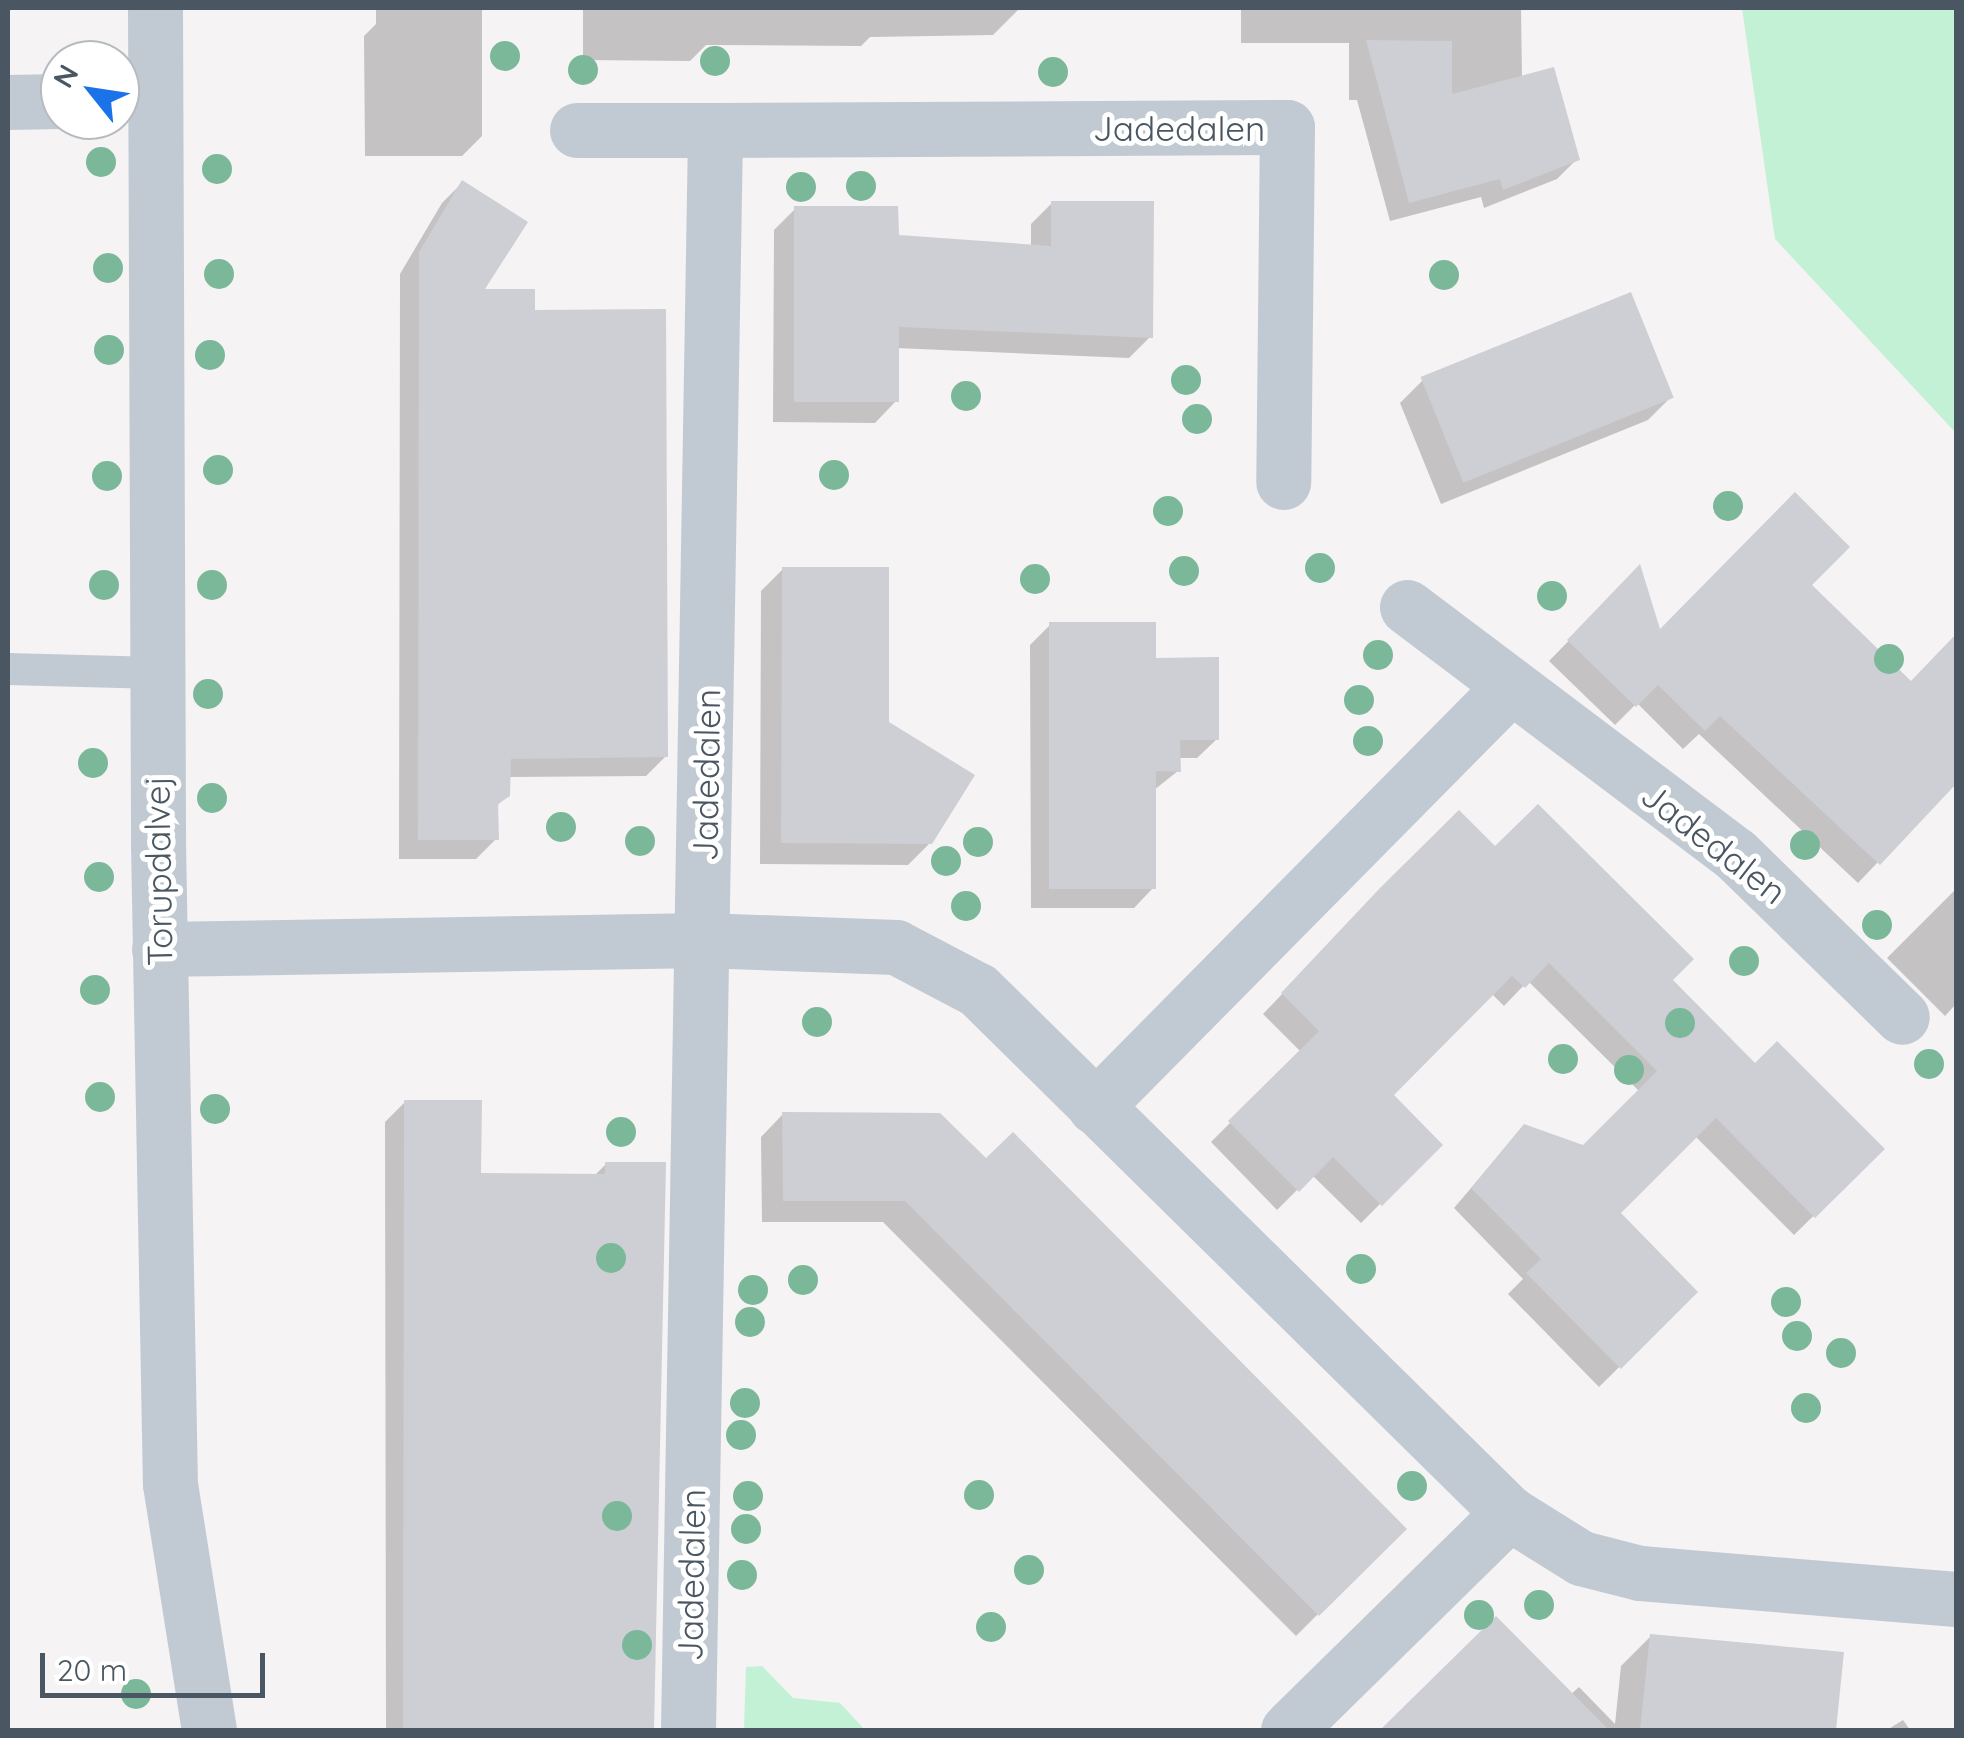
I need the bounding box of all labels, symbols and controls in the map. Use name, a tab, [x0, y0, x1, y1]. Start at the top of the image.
north arrow	[40, 40, 140, 140]
text: N	[45, 58, 86, 93]
street label: Jadedalen	[1093, 107, 1265, 149]
street label: Jadedalen	[683, 688, 729, 862]
street label: Jadedalen	[1633, 773, 1795, 913]
street label: Torupdalvej	[135, 776, 181, 966]
street label: Jadedalen	[668, 1488, 714, 1662]
scale bar	[45, 1633, 270, 1695]
text: 20 m	[57, 1651, 127, 1689]

